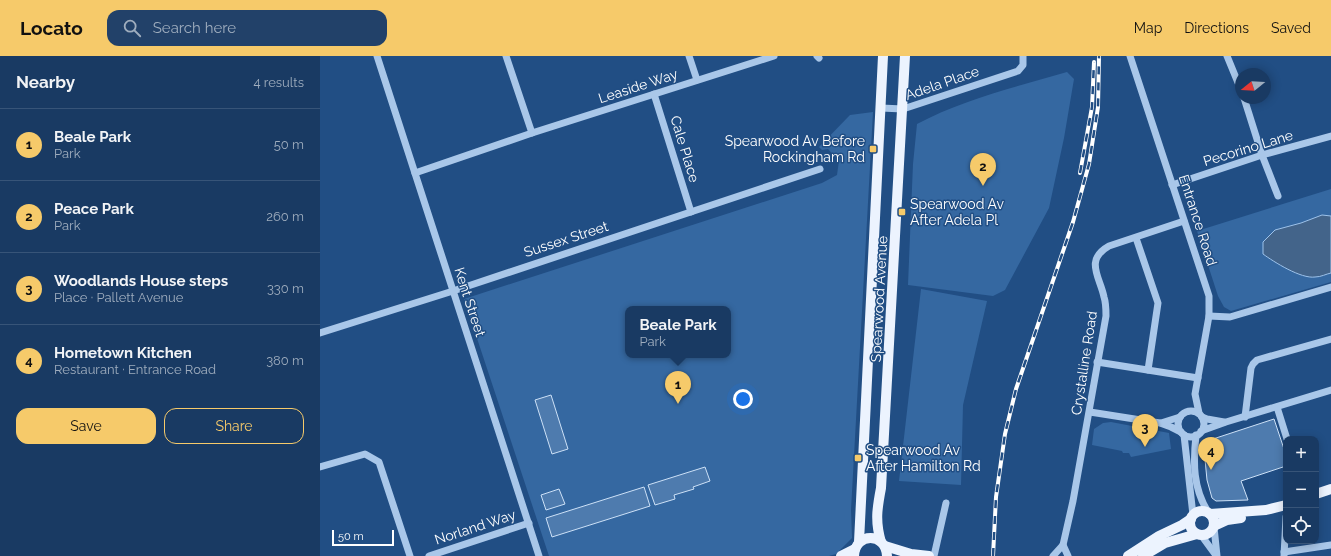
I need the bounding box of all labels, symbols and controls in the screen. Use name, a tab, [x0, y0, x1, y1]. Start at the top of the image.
search box	[107, 10, 387, 46]
text: Locato	[20, 17, 83, 39]
icon: search	[121, 17, 143, 39]
text: Search here	[153, 19, 236, 37]
text: Map	[1134, 20, 1162, 36]
text: Directions	[1184, 20, 1249, 36]
text: Saved	[1271, 20, 1311, 36]
street label: Adela Place	[903, 63, 981, 103]
street label: Leaside Way	[596, 66, 680, 106]
north arrow	[1235, 68, 1271, 104]
text: Nearby	[16, 72, 75, 92]
text: 4 results	[253, 75, 304, 90]
street label: Cale Place	[667, 114, 703, 184]
street label: Pecorino Lane	[1201, 127, 1295, 169]
text: Beale Park	[54, 128, 131, 146]
place label: Spearwood Av Before Rockingham Rd	[725, 133, 865, 165]
text: 1	[26, 137, 32, 152]
text: 50 m	[274, 137, 304, 152]
marker: Spearwood Av Before Rockingham Rd	[868, 144, 878, 154]
text: Park	[54, 146, 81, 161]
pin: 2	[970, 153, 996, 186]
street label: Entrance Road	[1176, 172, 1220, 268]
place label: Spearwood Av After Adela Pl	[910, 196, 1005, 228]
text: Peace Park	[54, 200, 134, 218]
marker: Spearwood Av After Adela Pl	[897, 207, 907, 217]
text: 2	[25, 209, 33, 224]
text: 260 m	[266, 209, 304, 224]
text: Park	[54, 218, 81, 233]
street label: Sussex Street	[522, 218, 610, 260]
street label: Spearwood Avenue	[868, 235, 890, 363]
street label: Kent Street	[451, 265, 489, 339]
text: Woodlands House steps	[54, 272, 228, 290]
text: 3	[25, 281, 33, 296]
text: 330 m	[267, 281, 304, 296]
text: Place · Pallett Avenue	[54, 290, 183, 305]
popup	[625, 306, 731, 358]
street label: Crystalline Road	[1068, 310, 1100, 416]
text: Beale Park	[639, 316, 717, 334]
text: Park	[639, 334, 666, 349]
text: Hometown Kitchen	[54, 344, 192, 362]
text: 4	[25, 353, 33, 368]
text: 380 m	[266, 353, 304, 368]
text: Restaurant · Entrance Road	[54, 362, 216, 377]
pin: 1	[665, 371, 691, 404]
your location	[733, 389, 753, 409]
button: Save	[16, 408, 156, 444]
button: Share	[164, 408, 304, 444]
pin: 3	[1132, 414, 1158, 447]
map controls	[1283, 436, 1319, 544]
button: +	[1283, 436, 1319, 472]
pin: 4	[1198, 437, 1224, 470]
place label: Spearwood Av After Hamilton Rd	[866, 442, 981, 474]
marker: Spearwood Av After Hamilton Rd	[853, 453, 863, 463]
button: −	[1283, 472, 1319, 508]
street label: Norland Way	[432, 506, 518, 548]
button: locate	[1283, 508, 1319, 544]
scale bar	[332, 528, 394, 547]
text: 50 m	[338, 530, 364, 543]

